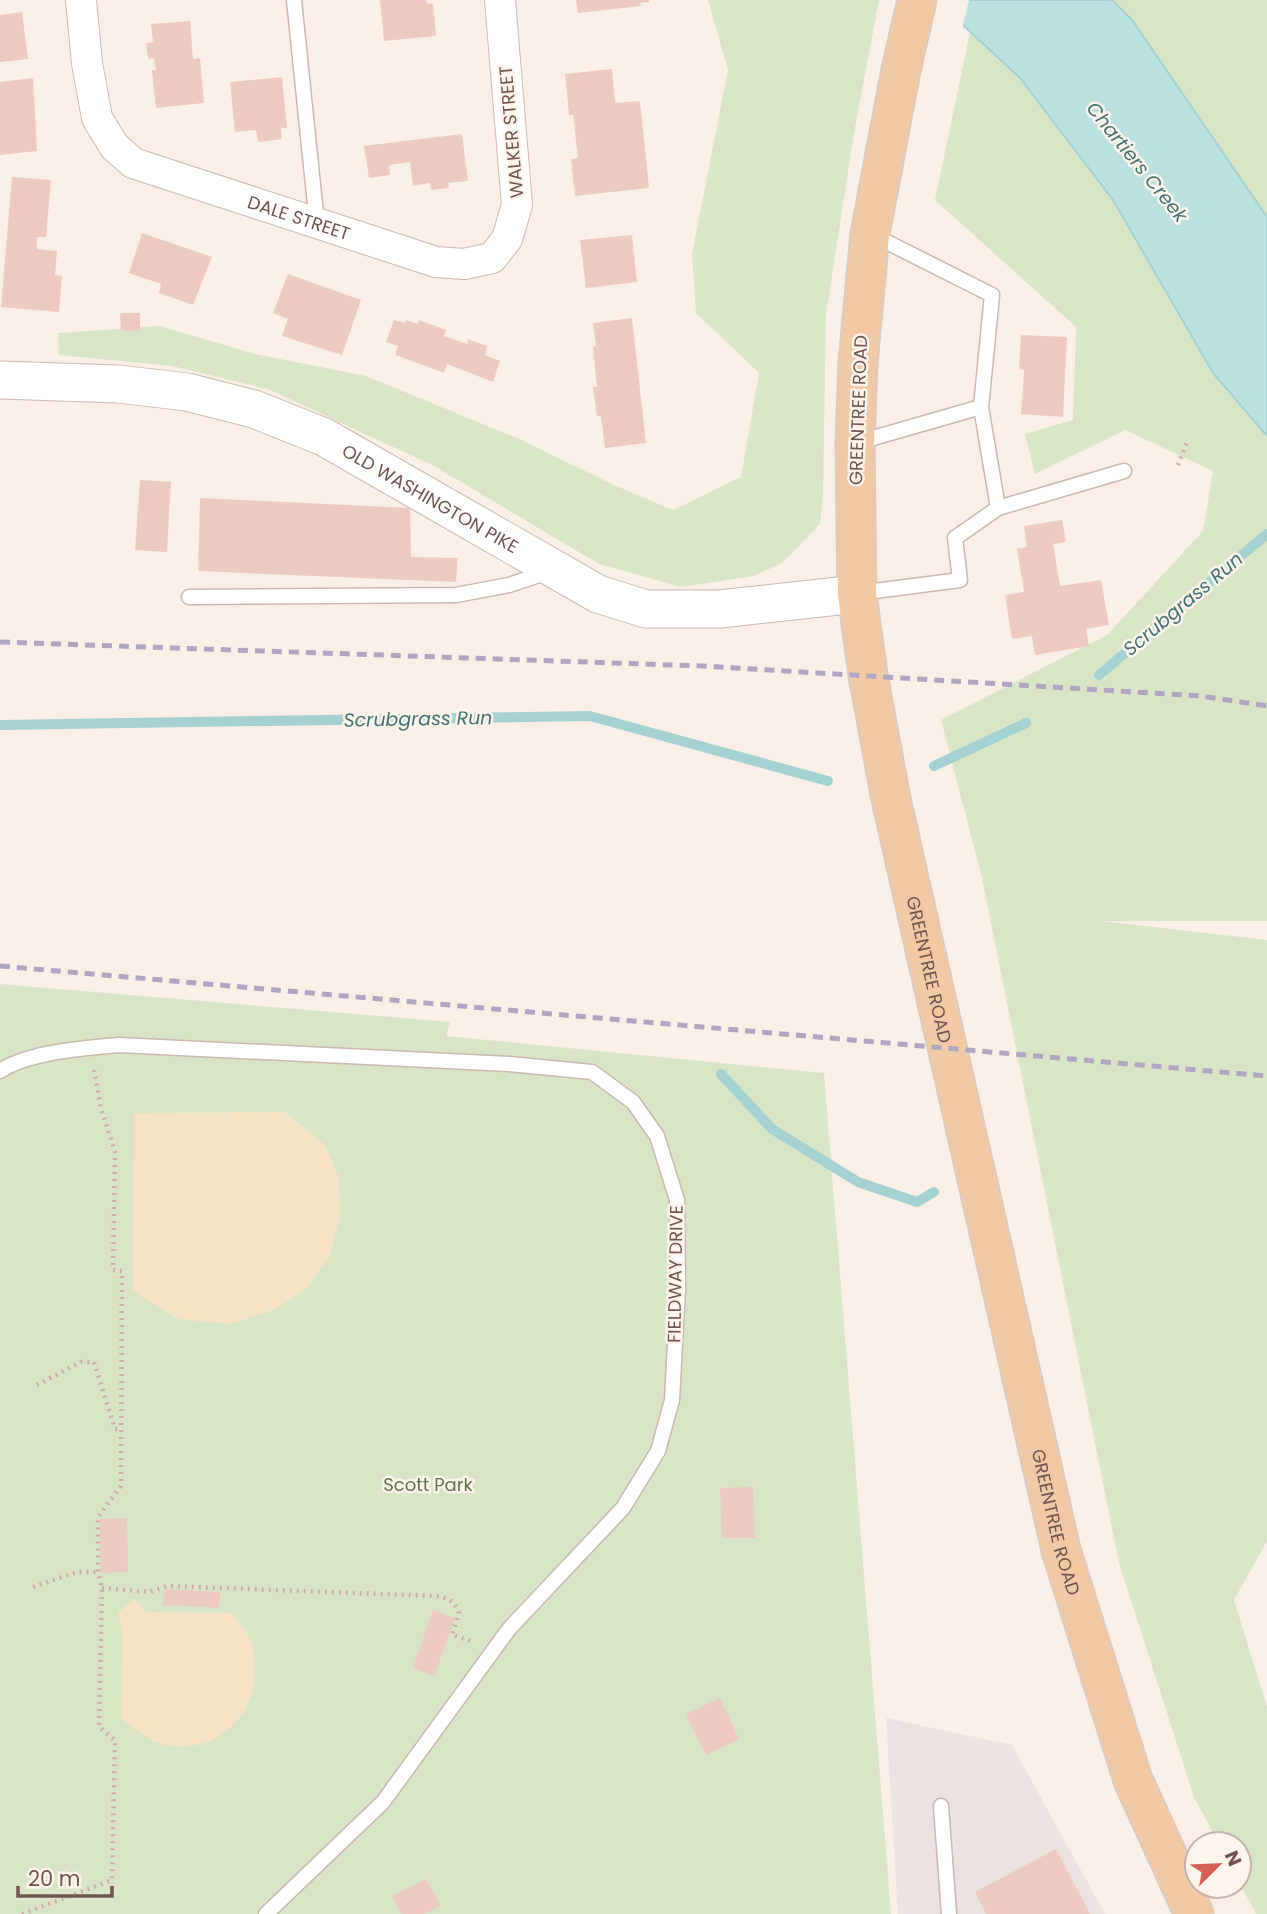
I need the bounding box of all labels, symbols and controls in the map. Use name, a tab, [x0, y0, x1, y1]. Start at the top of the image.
street label: WALKER STREET	[493, 65, 529, 199]
water label: Chartiers Creek	[1080, 96, 1195, 229]
street label: DALE STREET	[245, 189, 354, 246]
street label: GREENTREE ROAD	[843, 335, 873, 485]
street label: OLD WASHINGTON PIKE	[338, 438, 524, 559]
water label: Scrubgrass Run	[1117, 546, 1249, 662]
water label: Scrubgrass Run	[343, 704, 493, 734]
street label: GREENTREE ROAD	[901, 894, 958, 1045]
street label: FIELDWAY DRIVE	[661, 1205, 689, 1343]
street label: GREENTREE ROAD	[1026, 1447, 1087, 1598]
park label: Scott Park	[383, 1472, 473, 1497]
north arrow	[1183, 1830, 1253, 1900]
text: N	[1218, 1846, 1248, 1870]
scale bar	[18, 1854, 112, 1898]
text: 20 m	[28, 1864, 81, 1893]

